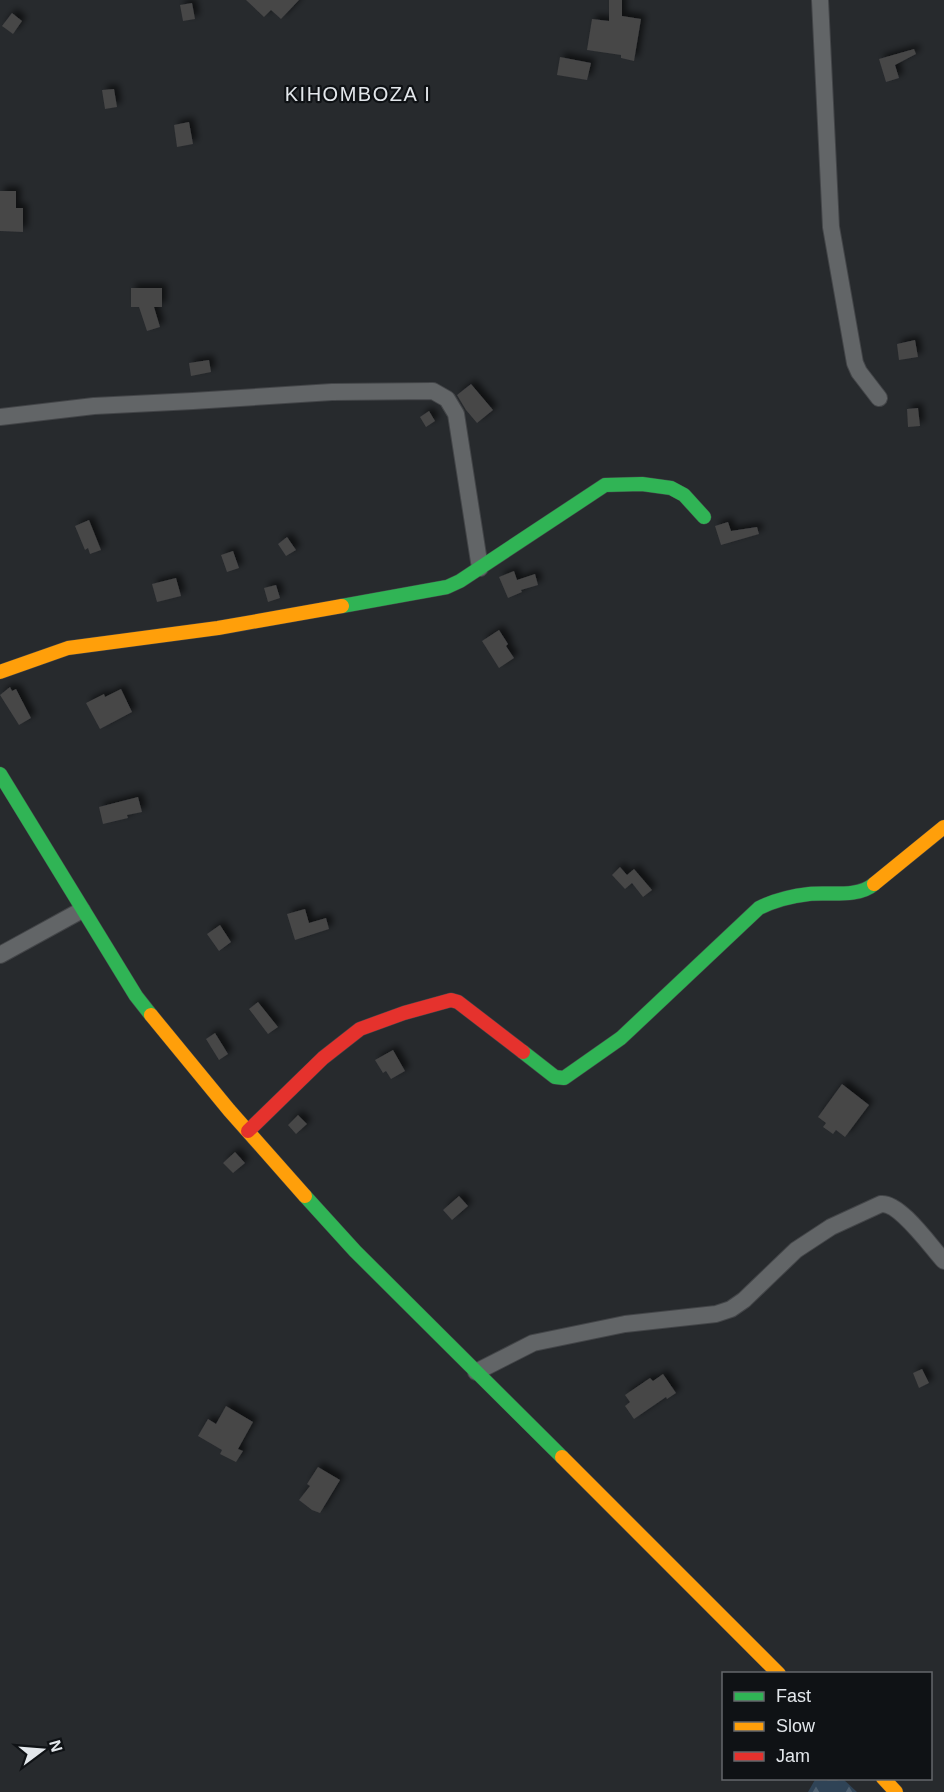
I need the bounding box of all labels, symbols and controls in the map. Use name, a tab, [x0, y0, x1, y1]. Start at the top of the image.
district label: KIHOMBOZA I	[285, 83, 431, 105]
legend	[722, 1672, 932, 1780]
text: Fast	[776, 1686, 811, 1706]
text: Slow	[776, 1716, 816, 1736]
north arrow	[12, 1720, 72, 1780]
text: N	[46, 1738, 66, 1754]
text: Jam	[776, 1746, 810, 1766]

